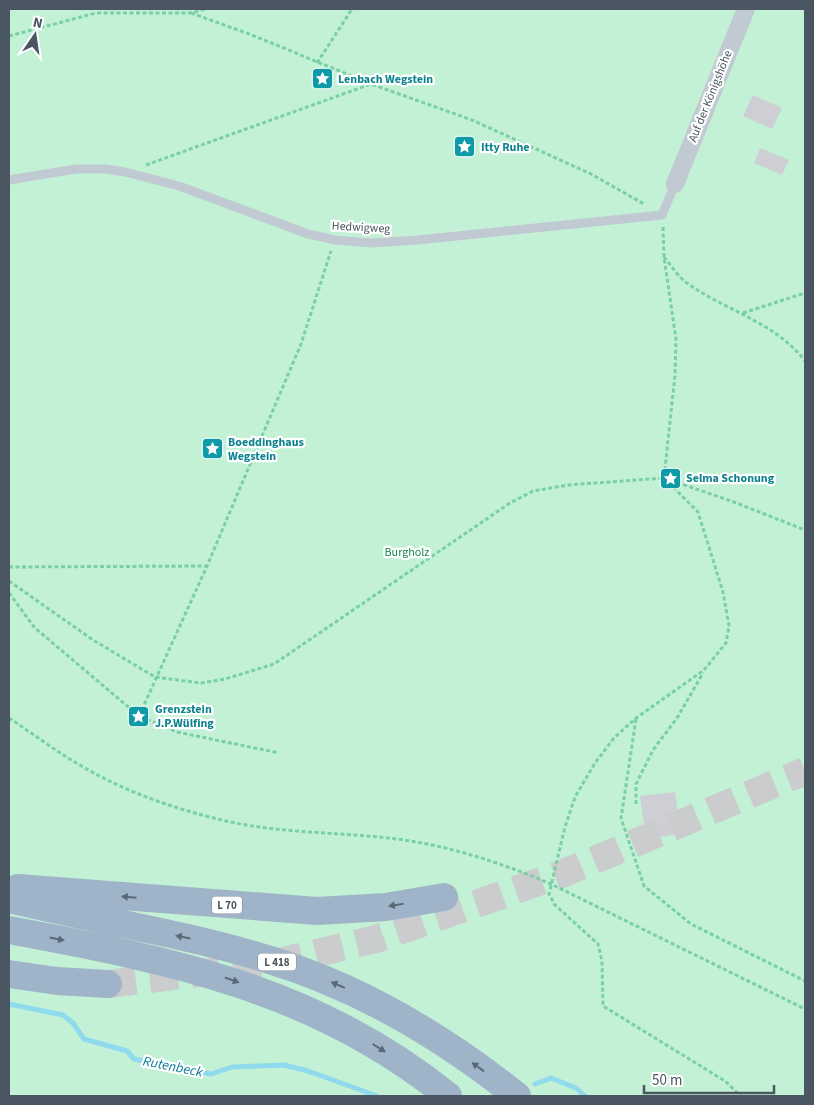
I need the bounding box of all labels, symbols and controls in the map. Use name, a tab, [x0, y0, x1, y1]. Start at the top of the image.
north arrow	[10, 10, 60, 60]
text: N	[31, 13, 44, 34]
street label: Auf der Königshöhe	[684, 48, 737, 145]
place icon: Lenbach Wegstein	[310, 67, 334, 91]
place label: Lenbach Wegstein	[338, 71, 433, 88]
place icon: Itty Ruhe	[453, 135, 477, 159]
place label: Itty Ruhe	[481, 139, 529, 156]
street label: Hedwigweg	[331, 217, 391, 238]
place label: Boeddinghaus Wegstein	[228, 434, 304, 465]
place icon: Boeddinghaus Wegstein	[200, 437, 224, 461]
place icon: Selma Schonung	[658, 466, 682, 490]
place label: Selma Schonung	[686, 470, 775, 487]
park label: Burgholz	[385, 544, 429, 561]
place label: Grenzstein J.P.Wülfing	[155, 701, 214, 732]
place icon: Grenzstein J.P.Wülfing	[127, 704, 151, 728]
one-way arrow	[121, 893, 137, 901]
road number: L 70	[212, 896, 242, 914]
one-way arrow	[388, 902, 404, 910]
one-way arrow	[175, 932, 191, 940]
one-way arrow	[49, 936, 65, 944]
road number: L 418	[258, 954, 296, 970]
one-way arrow	[225, 977, 240, 985]
one-way arrow	[331, 981, 345, 989]
one-way arrow	[373, 1043, 386, 1053]
water label: Rutenbeck	[141, 1051, 205, 1083]
one-way arrow	[472, 1062, 485, 1072]
scale bar	[644, 1062, 774, 1094]
text: 50 m	[652, 1070, 682, 1091]

